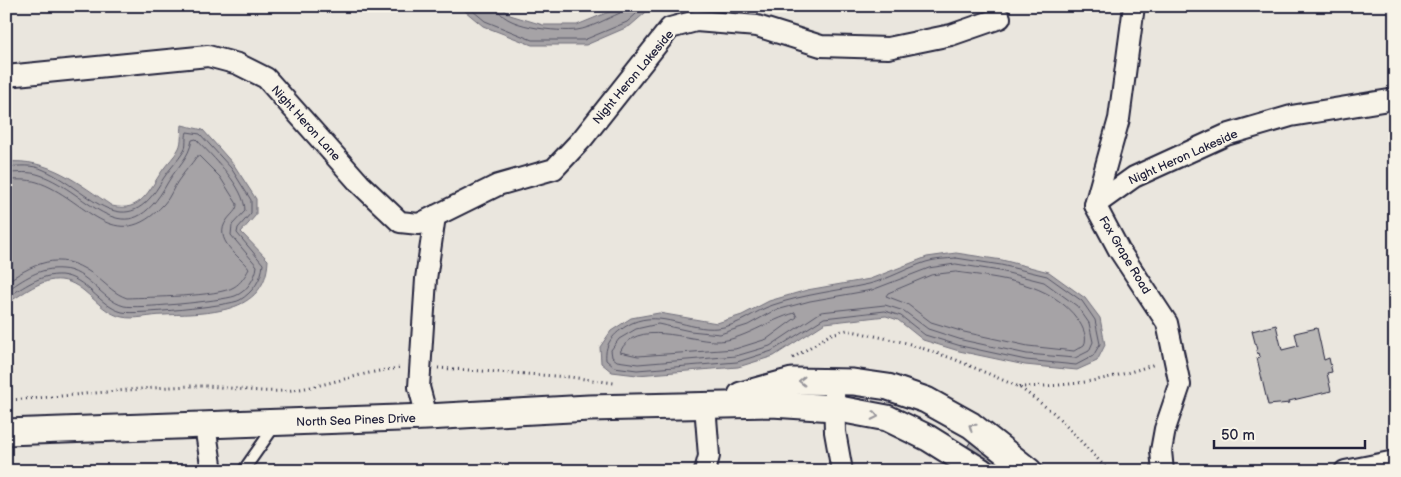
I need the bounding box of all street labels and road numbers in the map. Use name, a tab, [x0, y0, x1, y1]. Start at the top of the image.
street label: Night Heron Lakeside	[590, 27, 677, 127]
street label: Night Heron Lane	[268, 83, 343, 164]
street label: Night Heron Lakeside	[1126, 127, 1240, 188]
street label: Fox Grape Road	[1095, 214, 1154, 297]
street label: North Sea Pines Drive	[296, 411, 416, 430]

